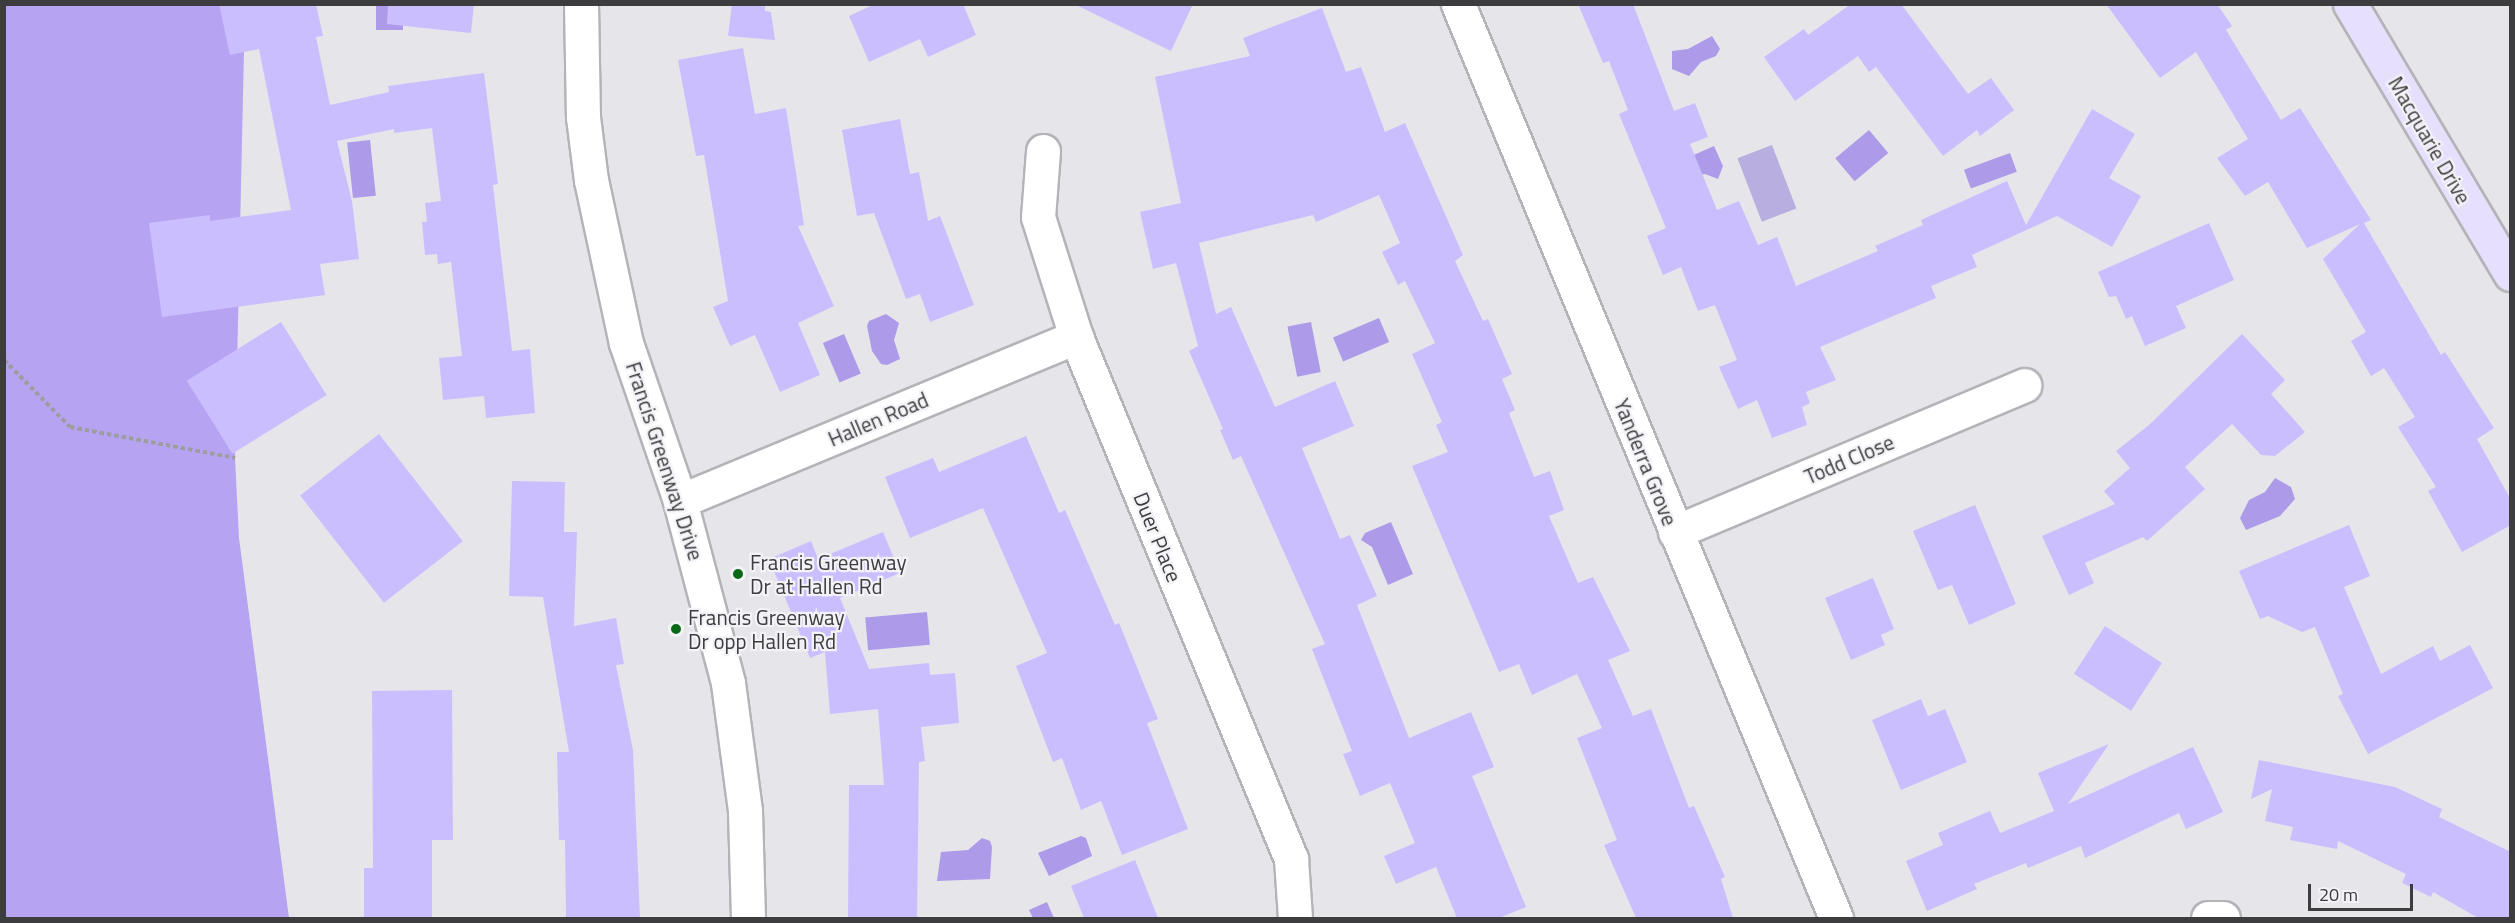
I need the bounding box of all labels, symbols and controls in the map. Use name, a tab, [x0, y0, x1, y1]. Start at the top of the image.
street label: Macquarie Drive	[2383, 72, 2477, 208]
street label: Francis Greenway Drive	[621, 359, 709, 563]
street label: Hallen Road	[824, 387, 932, 451]
street label: Yanderra Grove	[1609, 395, 1683, 529]
street label: Todd Close	[1800, 429, 1898, 489]
street label: Duer Place	[1129, 488, 1187, 586]
place label: Francis Greenway Dr at Hallen Rd	[750, 549, 907, 599]
marker: Francis Greenway Dr at Hallen Rd	[731, 567, 745, 581]
place label: Francis Greenway Dr opp Hallen Rd	[688, 604, 845, 654]
marker: Francis Greenway Dr opp Hallen Rd	[669, 622, 683, 636]
scale bar	[2311, 872, 2416, 910]
text: 20 m	[2319, 881, 2358, 908]

